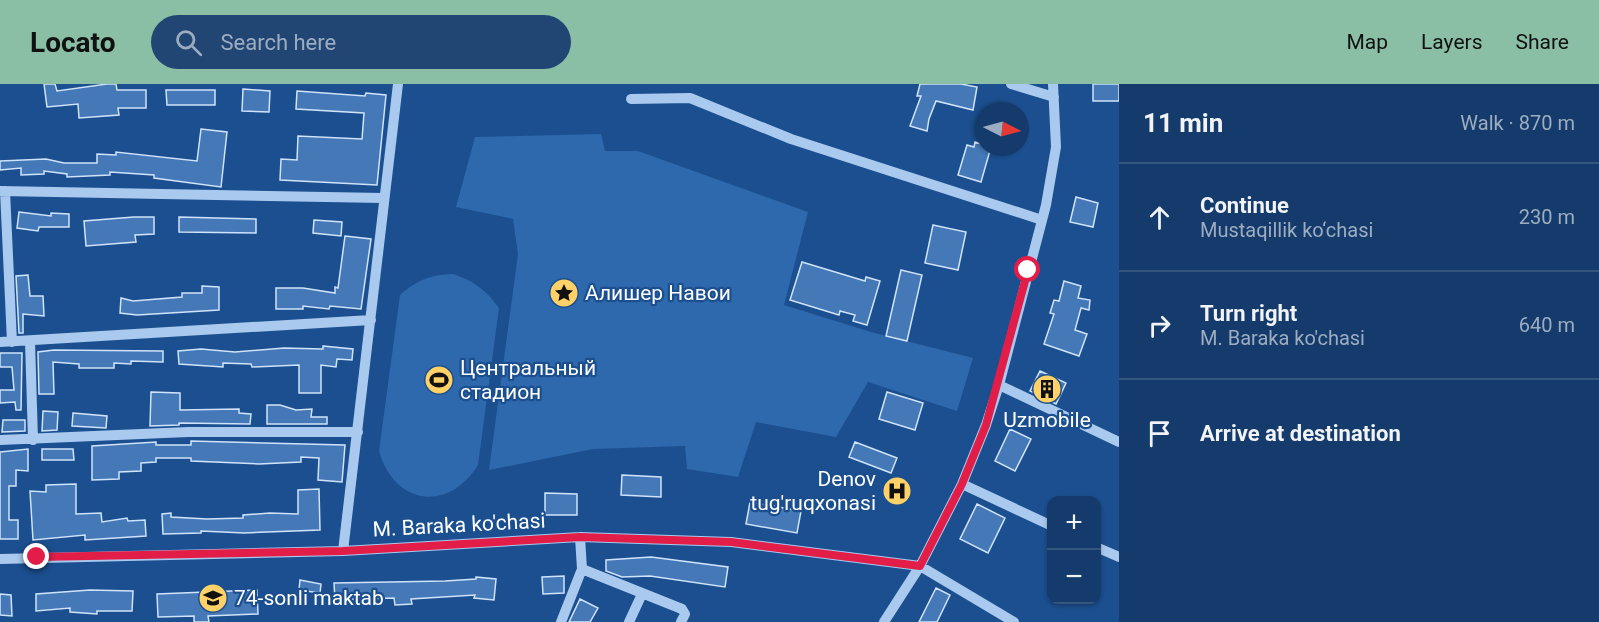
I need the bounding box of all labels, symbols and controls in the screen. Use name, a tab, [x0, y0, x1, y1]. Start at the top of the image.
search box	[151, 15, 571, 69]
text: Locato	[30, 26, 115, 59]
icon: search	[172, 26, 205, 59]
text: Search here	[220, 30, 336, 55]
text: Map	[1346, 30, 1388, 54]
text: Layers	[1421, 30, 1482, 54]
text: Share	[1515, 30, 1569, 54]
north arrow	[975, 102, 1029, 156]
text: 11 min	[1143, 108, 1223, 138]
text: Walk · 870 m	[1460, 111, 1575, 135]
text: Continue	[1200, 193, 1289, 218]
icon: ahead	[1143, 201, 1176, 234]
text: 230 m	[1519, 205, 1575, 229]
text: Mustaqillik ko‘chasi	[1200, 218, 1373, 242]
route start	[1014, 256, 1040, 282]
place icon: Алишер Навои	[548, 277, 580, 309]
place label: Алишер Навои	[585, 281, 731, 305]
text: Turn right	[1200, 301, 1297, 326]
icon: right	[1143, 309, 1176, 342]
text: 640 m	[1519, 313, 1575, 337]
text: M. Baraka ko'chasi	[1200, 326, 1365, 350]
place label: Центральный стадион	[460, 356, 596, 404]
sports icon: Центральный стадион	[423, 364, 455, 396]
building icon: Uzmobile	[1031, 373, 1063, 405]
place label: Uzmobile	[1003, 408, 1091, 432]
icon: arrive	[1143, 417, 1176, 450]
text: Arrive at destination	[1200, 421, 1401, 446]
place label: Denov tug'ruqxonasi	[750, 467, 876, 515]
hospital icon: Denov tug'ruqxonasi	[881, 475, 913, 507]
map controls	[1047, 496, 1101, 604]
button: +	[1047, 496, 1101, 550]
street label: M. Baraka ko'chasi	[372, 508, 546, 542]
route end	[23, 543, 49, 569]
button: −	[1047, 550, 1101, 604]
school or university icon: 74-sonli maktab	[197, 582, 229, 614]
place label: 74-sonli maktab	[234, 586, 384, 610]

